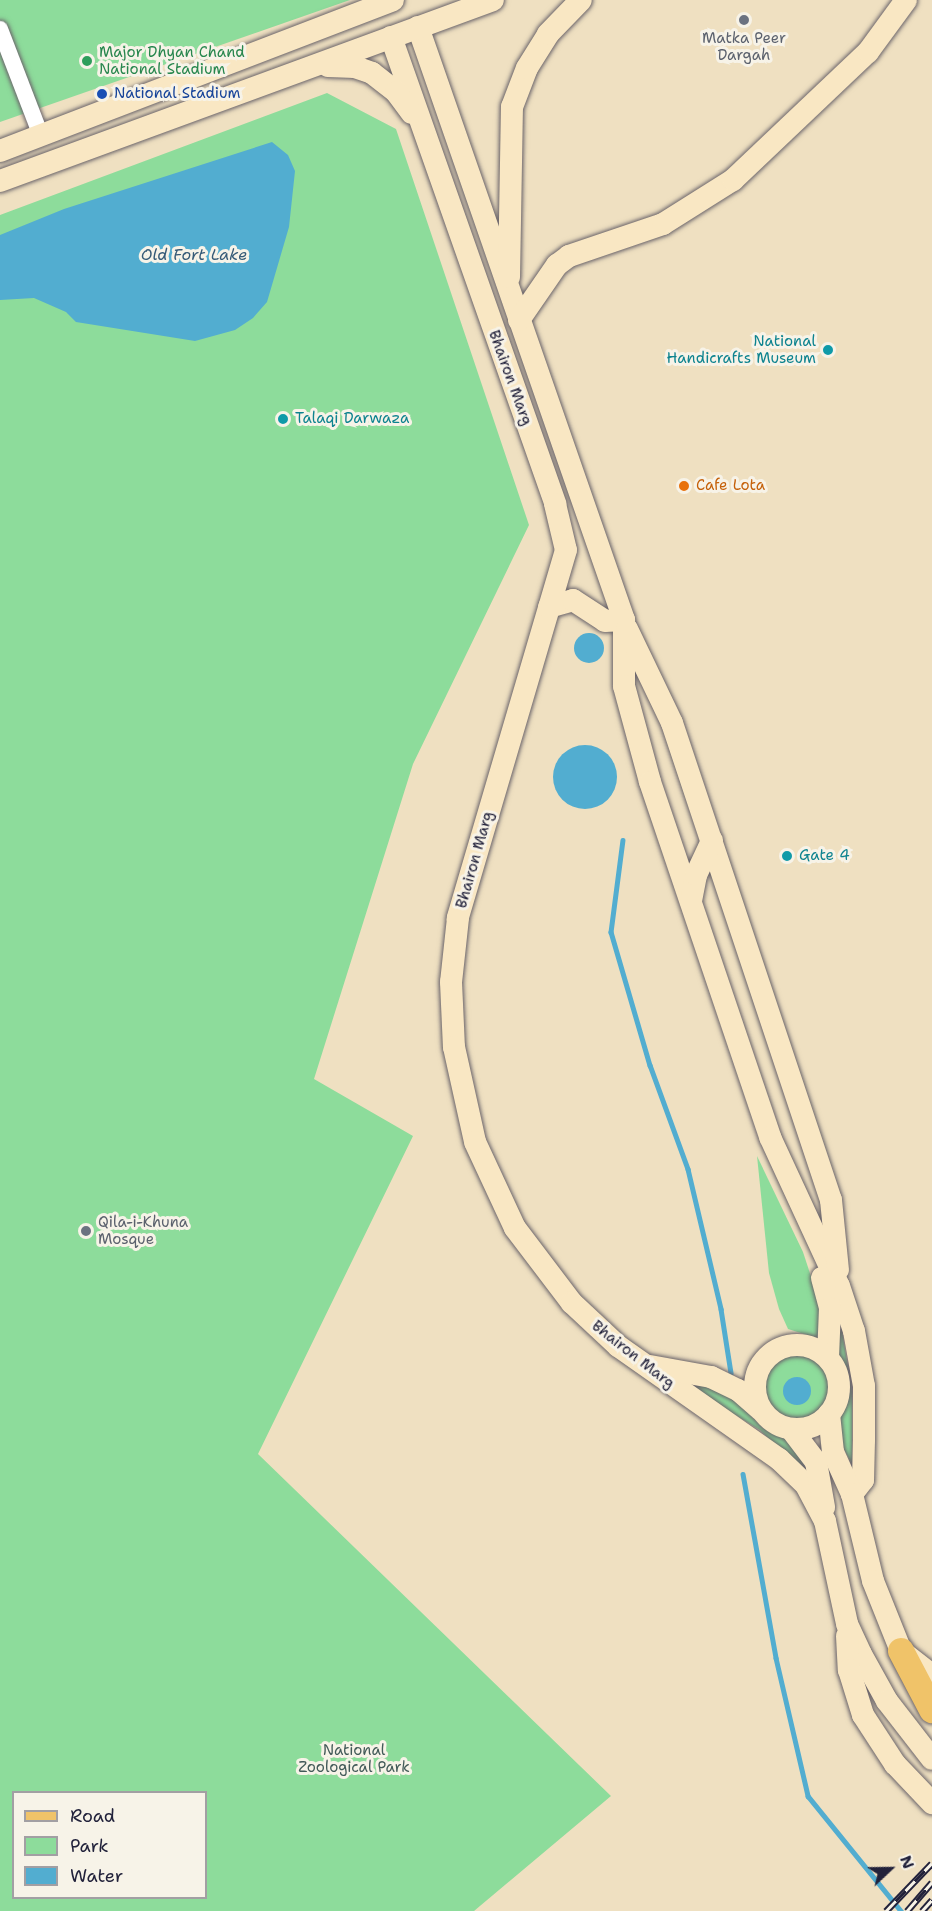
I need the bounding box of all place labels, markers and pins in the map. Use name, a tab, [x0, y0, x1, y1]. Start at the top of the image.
marker: Matka Peer Dargah	[737, 13, 751, 27]
place label: Matka Peer Dargah	[702, 29, 786, 64]
place label: Major Dhyan Chand National Stadium	[99, 43, 245, 78]
marker: Major Dhyan Chand National Stadium	[80, 54, 94, 68]
place label: National Stadium	[114, 85, 240, 103]
marker: National Stadium	[95, 87, 109, 101]
place label: National Handicrafts Museum	[667, 332, 816, 367]
marker: National Handicrafts Museum	[821, 343, 835, 357]
place label: Talaqi Darwaza	[295, 410, 409, 428]
marker: Talaqi Darwaza	[276, 412, 290, 426]
place label: Cafe Lota	[696, 477, 765, 495]
marker: Cafe Lota	[677, 479, 691, 493]
place label: Gate 4	[799, 847, 850, 865]
marker: Gate 4	[780, 849, 794, 863]
place label: Qila-i-Khuna Mosque	[98, 1213, 188, 1248]
marker: Qila-i-Khuna Mosque	[79, 1224, 93, 1238]

